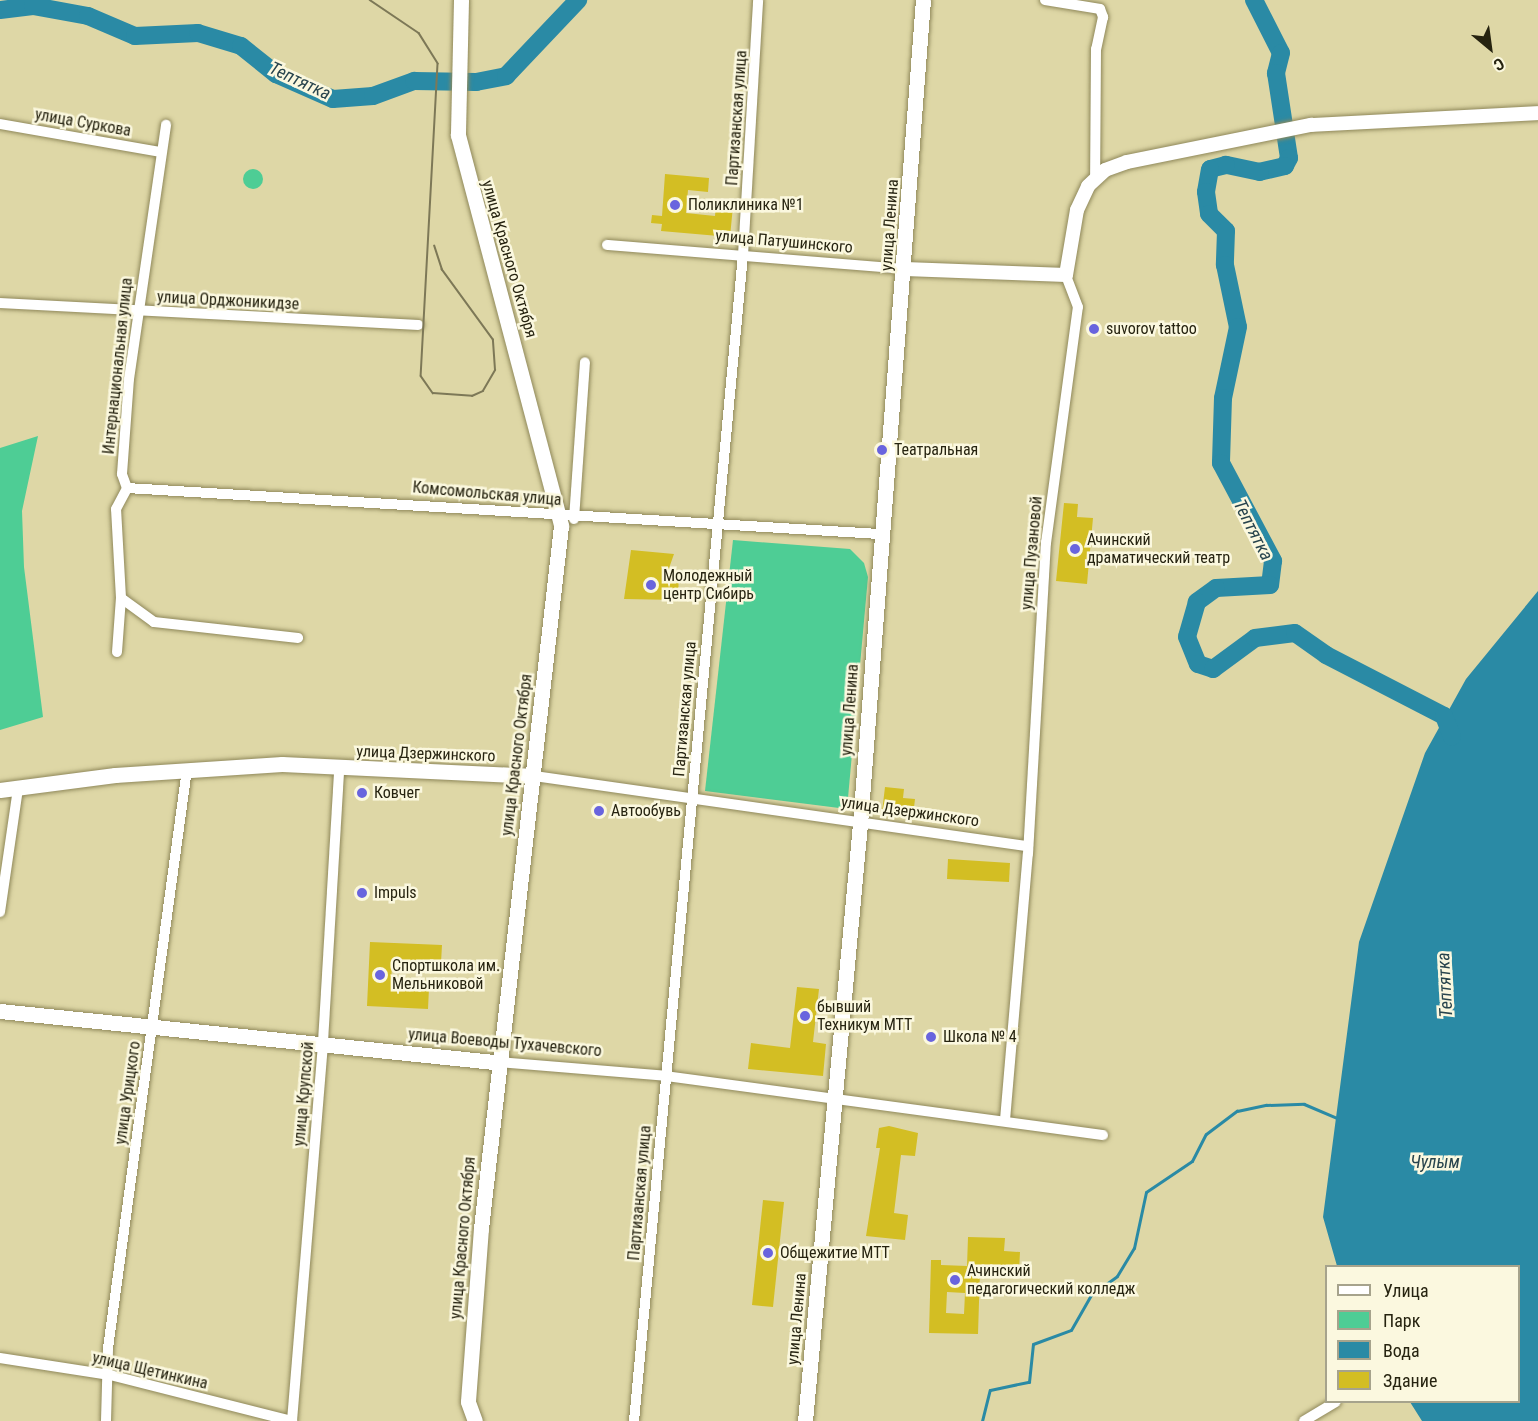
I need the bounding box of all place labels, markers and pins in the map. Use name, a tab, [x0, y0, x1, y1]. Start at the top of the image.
place label: Поликлиника №1	[688, 195, 804, 215]
marker: Поликлиника №1	[666, 196, 684, 214]
place label: suvorov tattoo	[1106, 319, 1197, 339]
marker: suvorov tattoo	[1087, 322, 1101, 336]
place label: Театральная	[894, 440, 978, 460]
marker: Театральная	[875, 443, 889, 457]
place label: Ачинский драматический театр	[1087, 530, 1230, 568]
marker: Ачинский драматический театр	[1068, 542, 1082, 556]
place label: Молодежный центр Сибирь	[663, 566, 754, 604]
marker: Молодежный центр Сибирь	[644, 578, 658, 592]
place label: Ковчег	[374, 783, 420, 803]
marker: Ковчег	[355, 786, 369, 800]
place label: Автообувь	[611, 801, 681, 821]
marker: Автообувь	[592, 804, 606, 818]
place label: Impuls	[374, 883, 417, 903]
marker: Impuls	[355, 886, 369, 900]
place label: Спортшкола им. Мельниковой	[392, 956, 500, 994]
marker: Спортшкола им. Мельниковой	[373, 968, 387, 982]
place label: бывший Техникум МТТ	[817, 997, 912, 1035]
marker: бывший Техникум МТТ	[798, 1009, 812, 1023]
place label: Школа № 4	[943, 1027, 1017, 1047]
marker: Школа № 4	[924, 1030, 938, 1044]
place label: Общежитие МТТ	[780, 1243, 890, 1263]
marker: Общежитие МТТ	[761, 1246, 775, 1260]
place label: Ачинский педагогический колледж	[967, 1261, 1135, 1299]
marker: Ачинский педагогический колледж	[948, 1273, 962, 1287]

